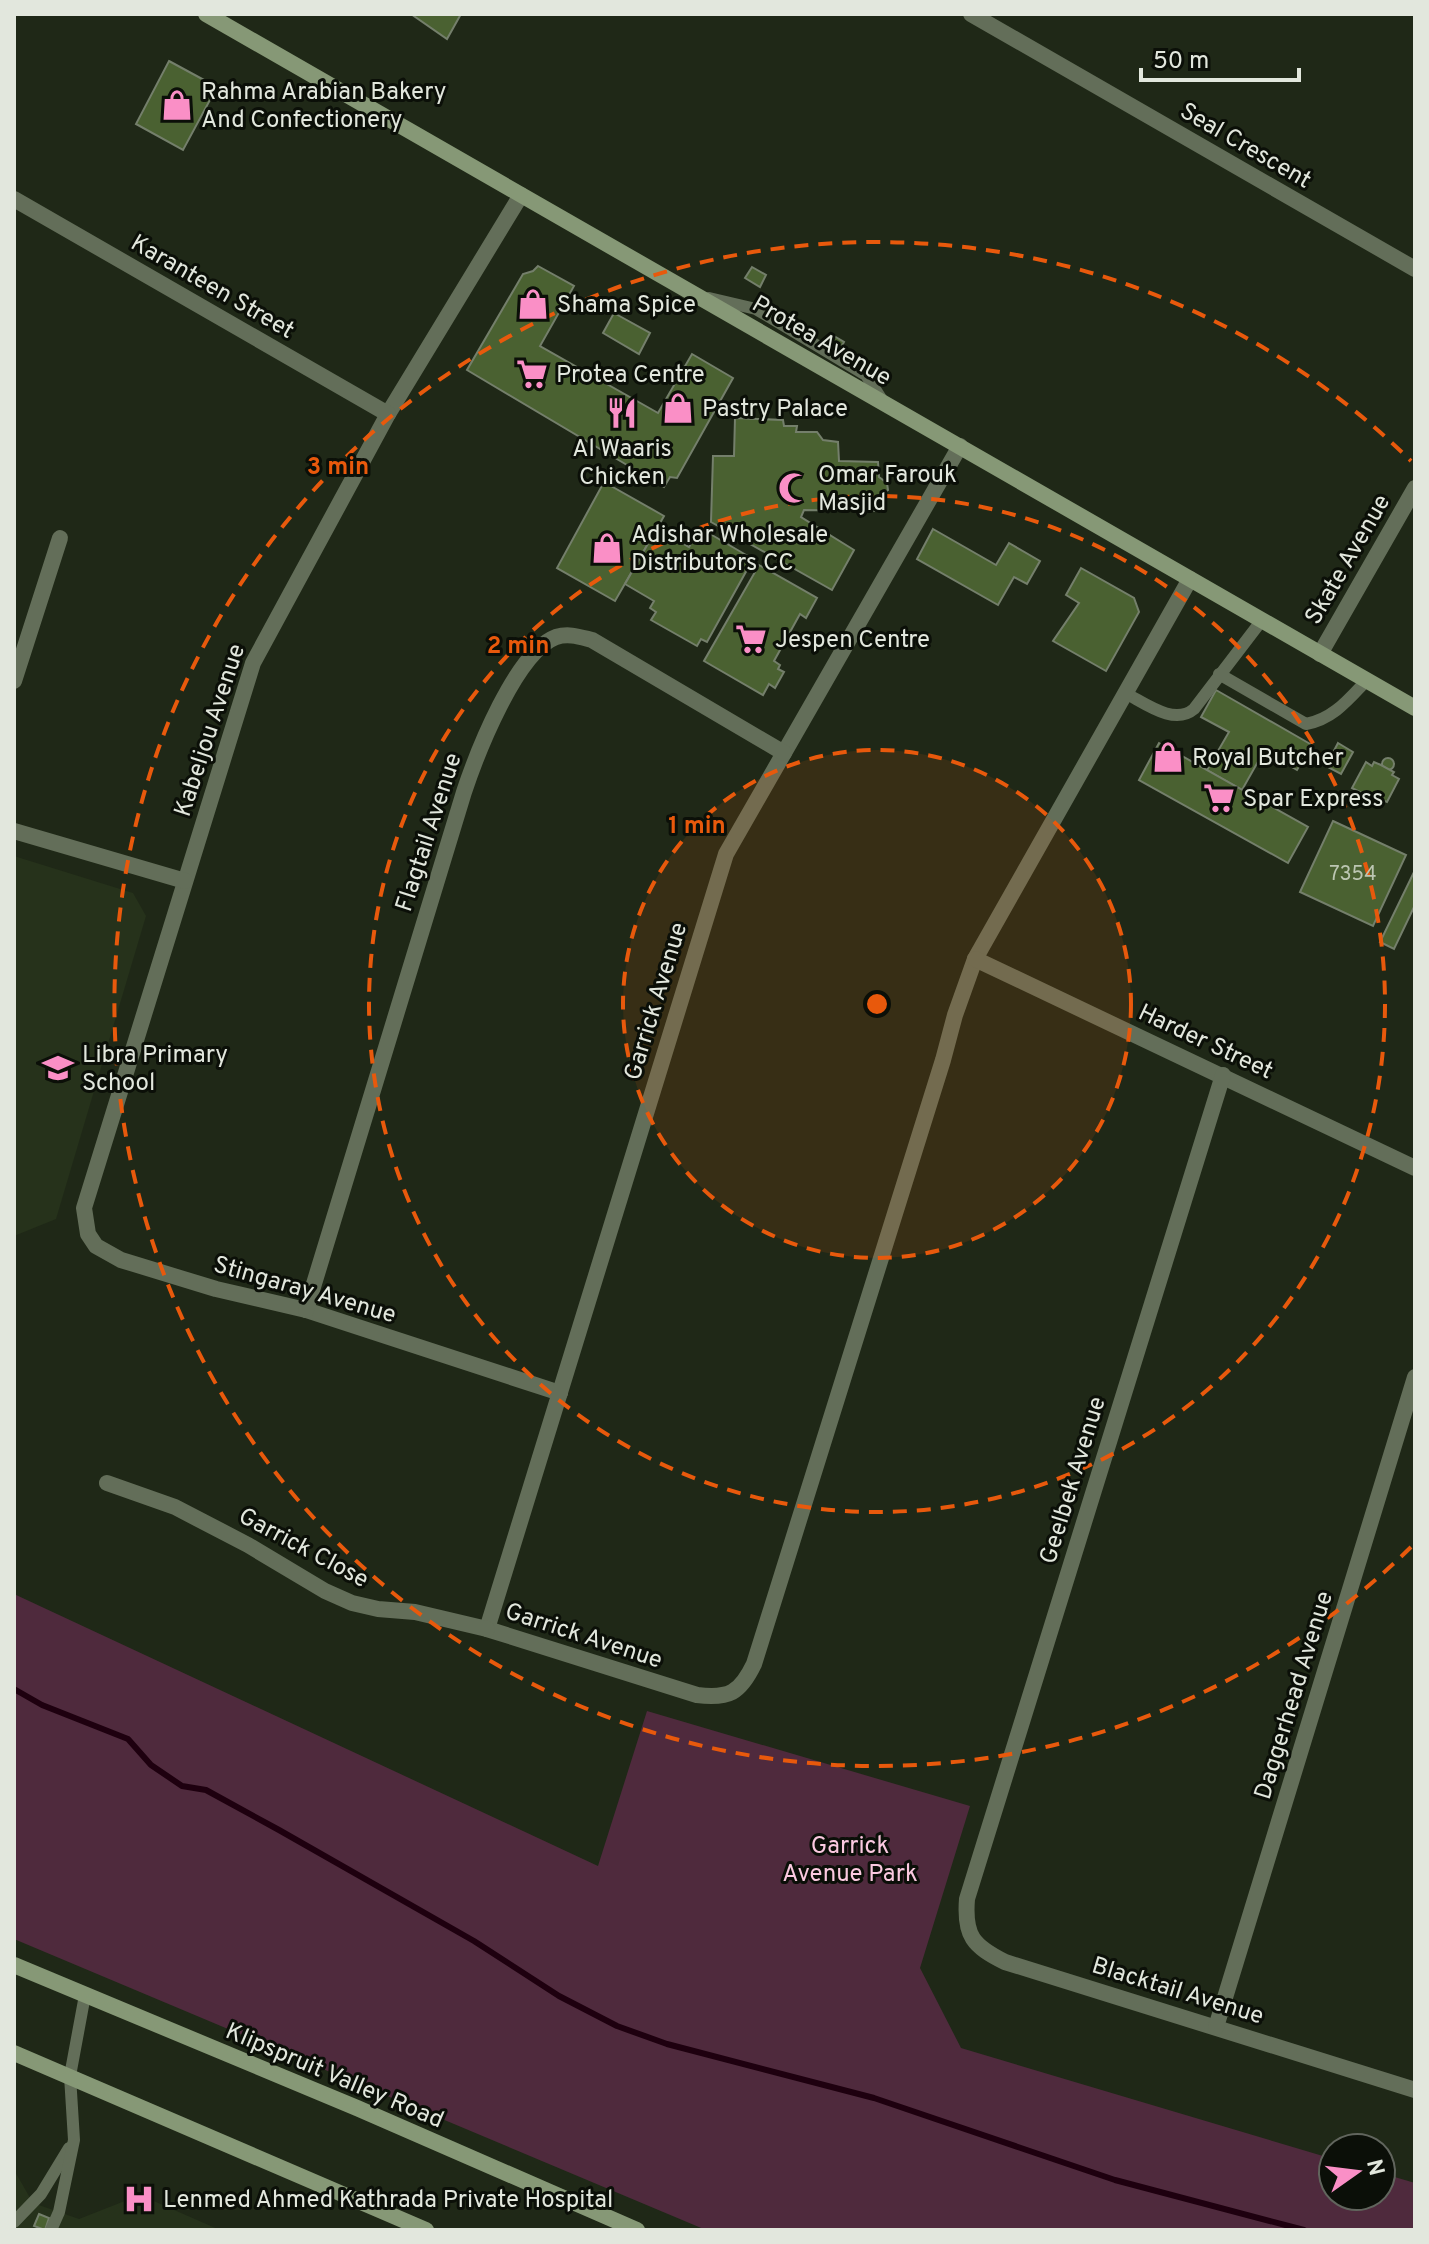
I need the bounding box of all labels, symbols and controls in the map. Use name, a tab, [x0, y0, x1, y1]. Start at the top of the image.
scale bar	[1141, 32, 1299, 82]
text: 50 m	[1153, 47, 1209, 77]
place label: Rahma Arabian Bakery And Confectionery	[201, 78, 446, 136]
shop icon: Rahma Arabian Bakery And Confectionery	[160, 88, 194, 122]
street label: Seal Crescent	[1174, 97, 1316, 196]
street label: Karanteen Street	[125, 229, 299, 347]
shop icon: Shama Spice	[516, 287, 550, 321]
street label: Protea Avenue	[746, 290, 896, 394]
place label: Shama Spice	[557, 291, 696, 321]
supermarket icon: Protea Centre	[515, 357, 549, 391]
place label: Protea Centre	[556, 361, 705, 391]
shop icon: Pastry Palace	[661, 391, 695, 425]
place label: Pastry Palace	[702, 395, 848, 425]
restaurant icon: Al Waaris Chicken	[605, 396, 639, 430]
place label: Al Waaris Chicken	[572, 435, 672, 493]
text: 3 min	[307, 453, 369, 483]
place label: Omar Farouk Masjid	[818, 461, 957, 519]
mosque icon: Omar Farouk Masjid	[777, 471, 811, 505]
street label: Skate Avenue	[1299, 490, 1398, 630]
place label: Adishar Wholesale Distributors CC	[631, 521, 828, 579]
shop icon: Adishar Wholesale Distributors CC	[590, 531, 624, 565]
supermarket icon: Jespen Centre	[734, 622, 768, 656]
place label: Jespen Centre	[775, 626, 930, 656]
text: 2 min	[487, 632, 549, 662]
street label: Kabeljou Avenue	[169, 640, 253, 821]
shop icon: Royal Butcher	[1151, 740, 1185, 774]
place label: Royal Butcher	[1192, 744, 1344, 774]
street label: Flagtail Avenue	[390, 750, 470, 916]
supermarket icon: Spar Express	[1202, 781, 1236, 815]
place label: Spar Express	[1243, 785, 1384, 815]
text: 1 min	[668, 812, 726, 842]
house number: 7354	[1329, 862, 1377, 888]
street label: Garrick Avenue	[619, 919, 695, 1084]
centre of rings	[863, 990, 891, 1018]
street label: Harder Street	[1133, 998, 1277, 1087]
place label: Libra Primary School	[82, 1041, 228, 1099]
school or university icon: Libra Primary School	[41, 1051, 75, 1085]
street label: Stingaray Avenue	[210, 1251, 399, 1331]
street label: Geelbek Avenue	[1034, 1393, 1114, 1568]
street label: Garrick Close	[233, 1502, 373, 1596]
street label: Daggerhead Avenue	[1249, 1588, 1341, 1803]
street label: Garrick Avenue	[501, 1597, 666, 1676]
park label: Garrick Avenue Park	[782, 1832, 918, 1890]
street label: Blacktail Avenue	[1088, 1952, 1267, 2032]
street label: Klipspruit Valley Road	[221, 2017, 448, 2136]
north arrow	[1317, 2132, 1397, 2212]
text: N	[1359, 2157, 1389, 2179]
hospital icon: Lenmed Ahmed Kathrada Private Hospital	[122, 2182, 156, 2216]
place label: Lenmed Ahmed Kathrada Private Hospital	[163, 2186, 613, 2216]

